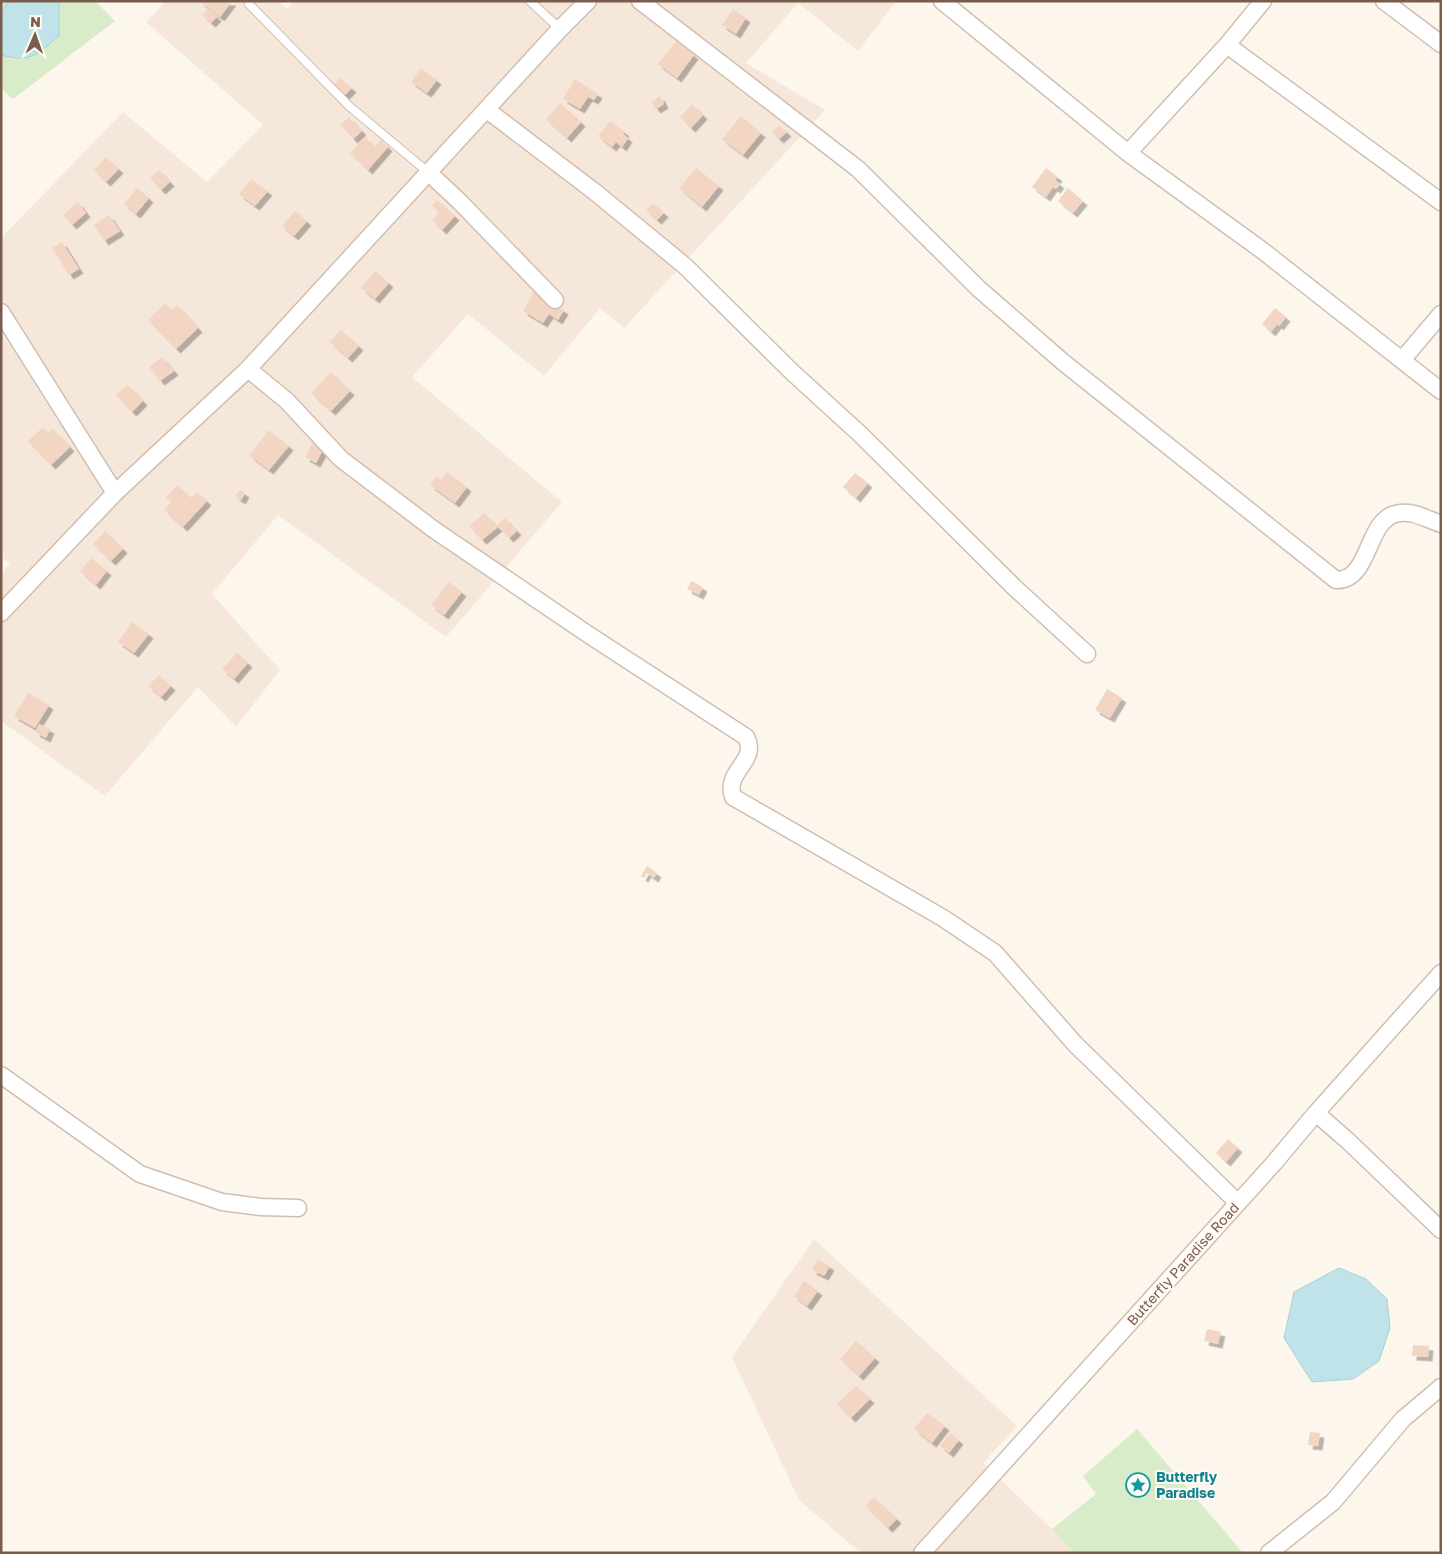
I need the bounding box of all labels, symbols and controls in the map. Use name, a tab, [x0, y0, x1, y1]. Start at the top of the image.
north arrow	[10, 10, 60, 60]
text: N	[30, 13, 41, 30]
street label: Butterfly Paradise Road	[1123, 1199, 1242, 1329]
place label: Butterfly Paradise	[1156, 1468, 1218, 1501]
place icon: Butterfly Paradise	[1125, 1472, 1151, 1498]

